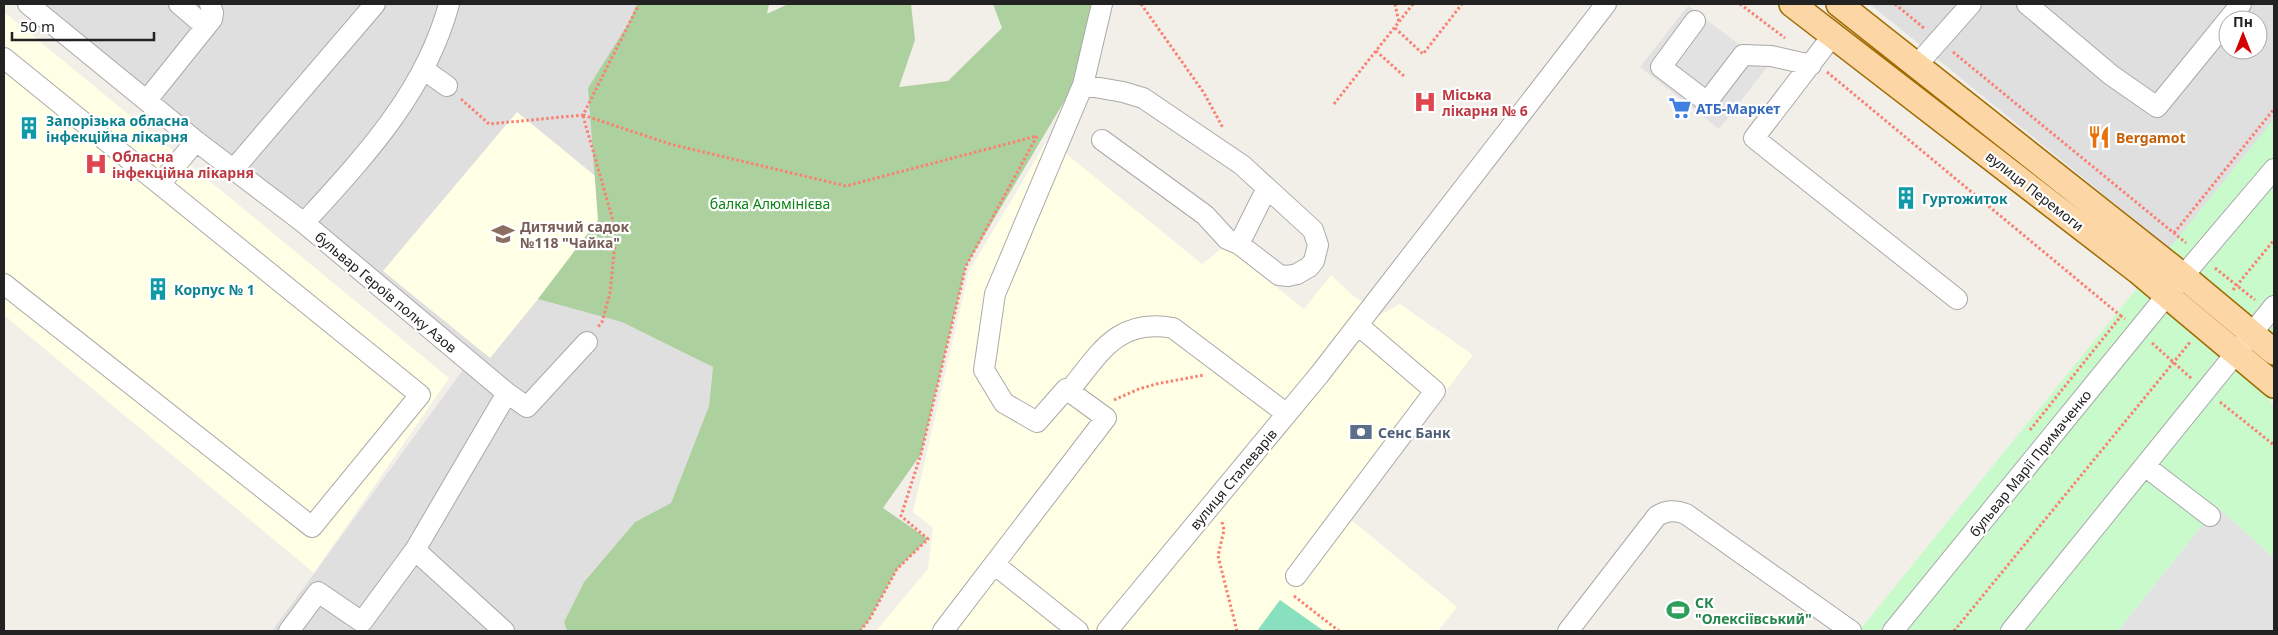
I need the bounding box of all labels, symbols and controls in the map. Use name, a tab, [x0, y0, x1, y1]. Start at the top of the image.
scale bar	[12, 10, 155, 42]
north arrow	[2218, 10, 2268, 60]
text: Пн	[2233, 12, 2253, 31]
text: 50 m	[20, 16, 55, 36]
place label: Мiська лiкарня № 6	[1442, 85, 1528, 120]
hospital icon: Мiська лiкарня № 6	[1412, 89, 1438, 115]
supermarket icon: АТБ-Маркет	[1667, 95, 1693, 121]
place label: АТБ-Маркет	[1696, 99, 1780, 118]
place label: Запорізька обласна інфекційна лікарня	[46, 111, 189, 146]
building icon: Запорізька обласна інфекційна лікарня	[16, 115, 42, 141]
restaurant icon: Bergamot	[2086, 124, 2112, 150]
place label: Bergamot	[2116, 128, 2186, 147]
place label: Обласна інфекційна лікарня	[112, 147, 254, 182]
street label: вулиця Перемоги	[1982, 147, 2088, 235]
hospital icon: Обласна інфекційна лікарня	[83, 151, 109, 177]
building icon: Гуртожиток	[1893, 185, 1919, 211]
place label: Гуртожиток	[1922, 189, 2008, 208]
park label: балка Алюмінієва	[710, 194, 830, 213]
place label: Дитячий садок №118 "Чайка"	[520, 217, 630, 252]
school or university icon: Дитячий садок №118 "Чайка"	[490, 221, 516, 247]
street label: бульвар Героїв полку Азов	[311, 227, 461, 357]
building icon: Корпус № 1	[145, 276, 171, 302]
place label: Корпус № 1	[174, 280, 255, 299]
street label: бульвар Марії Примаченко	[1965, 386, 2095, 540]
bank icon: Сенс Банк	[1348, 419, 1374, 445]
place label: Сенс Банк	[1378, 423, 1451, 442]
street label: вулиця Сталеварів	[1185, 424, 1281, 533]
place label: СК "Олексіївський"	[1695, 593, 1812, 628]
sports icon: СК "Олексіївський"	[1665, 597, 1691, 623]

